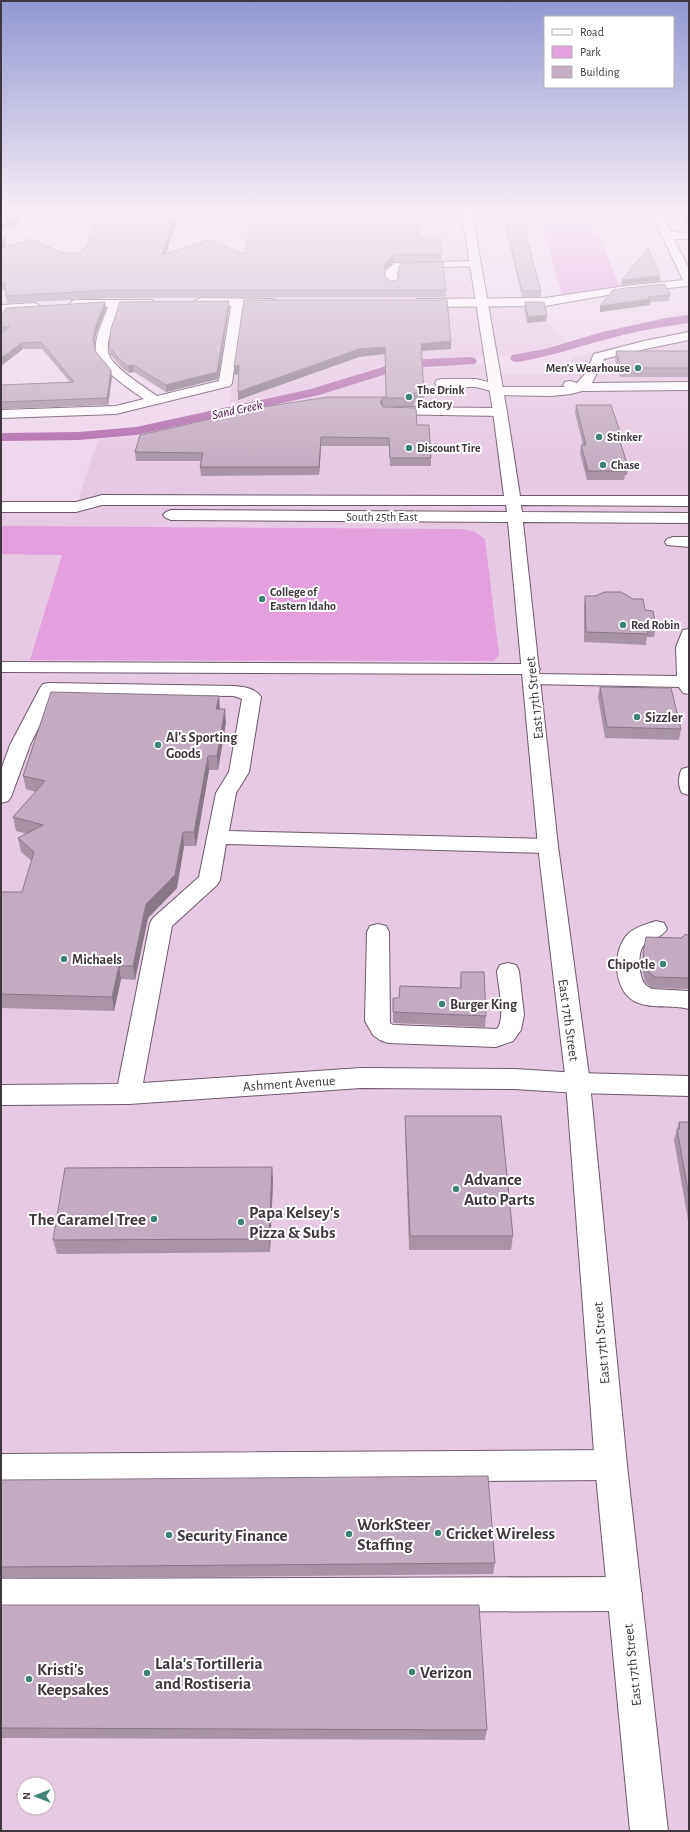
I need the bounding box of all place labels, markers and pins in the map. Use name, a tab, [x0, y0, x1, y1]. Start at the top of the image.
place label: Men's Wearhouse	[546, 362, 630, 374]
marker: Men's Wearhouse	[633, 363, 643, 373]
place label: The Drink Factory	[417, 384, 464, 411]
marker: The Drink Factory	[404, 392, 414, 402]
place label: Stinker	[607, 431, 643, 443]
marker: Stinker	[594, 432, 604, 442]
place label: Discount Tire	[417, 442, 481, 454]
marker: Discount Tire	[404, 443, 414, 453]
place label: Chase	[611, 459, 640, 471]
marker: Chase	[598, 460, 608, 470]
place label: College of Eastern Idaho	[270, 586, 336, 612]
marker: College of Eastern Idaho	[257, 594, 267, 604]
place label: Red Robin	[631, 619, 680, 631]
marker: Red Robin	[618, 620, 628, 630]
place label: Sizzler	[645, 711, 683, 725]
marker: Sizzler	[632, 712, 642, 722]
place label: Al's Sporting Goods	[166, 731, 238, 761]
marker: Al's Sporting Goods	[153, 740, 163, 750]
place label: Michaels	[72, 953, 122, 967]
marker: Michaels	[59, 954, 69, 964]
place label: Chipotle	[607, 958, 655, 972]
marker: Chipotle	[658, 959, 668, 969]
place label: Burger King	[450, 998, 518, 1012]
marker: Burger King	[437, 999, 447, 1009]
place label: Advance Auto Parts	[464, 1171, 535, 1208]
marker: Advance Auto Parts	[451, 1184, 461, 1194]
place label: Papa Kelsey's Pizza & Subs	[249, 1204, 340, 1241]
place label: The Caramel Tree	[29, 1211, 146, 1228]
marker: The Caramel Tree	[149, 1214, 159, 1224]
marker: Papa Kelsey's Pizza & Subs	[236, 1217, 246, 1227]
place label: WorkSteer Staffing	[357, 1516, 430, 1553]
place label: Cricket Wireless	[446, 1525, 556, 1542]
place label: Security Finance	[177, 1527, 288, 1545]
marker: Cricket Wireless	[433, 1528, 443, 1538]
marker: WorkSteer Staffing	[344, 1529, 354, 1539]
marker: Security Finance	[164, 1530, 174, 1540]
place label: Lala's Tortilleria and Rostiseria	[155, 1655, 263, 1692]
place label: Kristi's Keepsakes	[37, 1661, 109, 1698]
place label: Verizon	[420, 1664, 472, 1681]
marker: Verizon	[407, 1667, 417, 1677]
marker: Lala's Tortilleria and Rostiseria	[142, 1668, 152, 1678]
marker: Kristi's Keepsakes	[24, 1674, 34, 1684]

